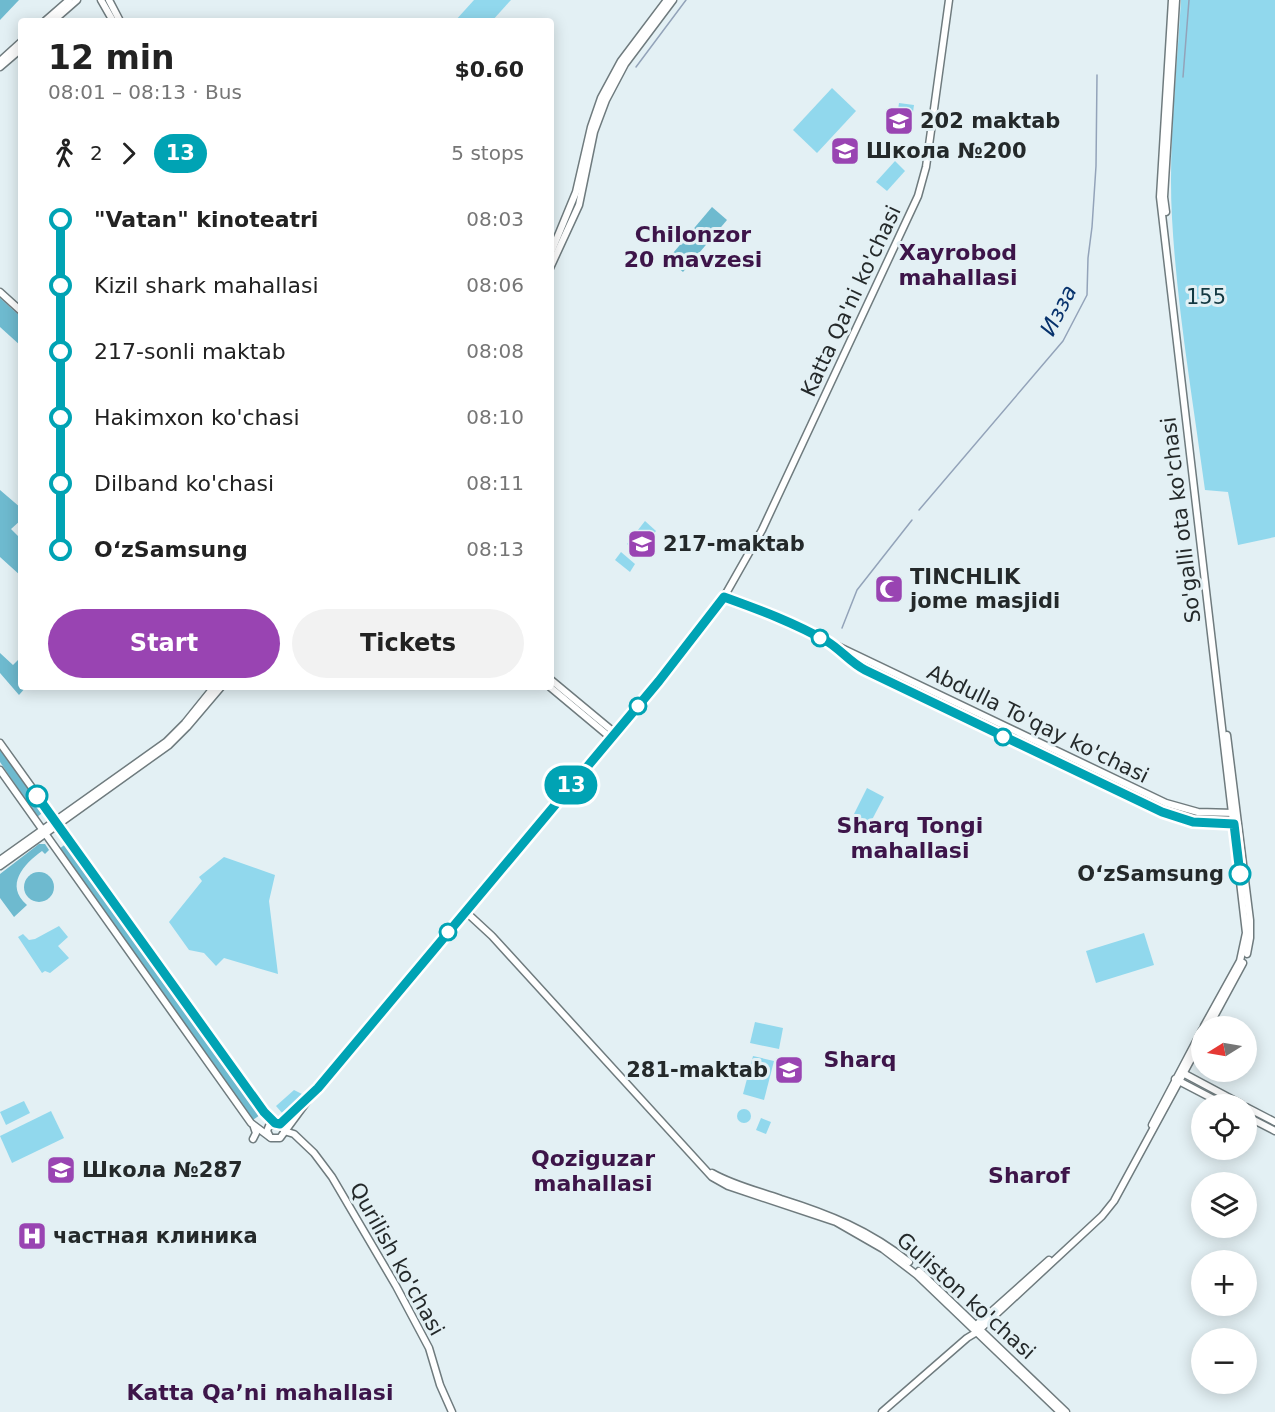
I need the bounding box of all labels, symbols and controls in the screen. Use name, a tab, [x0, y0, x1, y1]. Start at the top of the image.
text: 12 min	[48, 38, 175, 77]
text: $0.60	[454, 57, 524, 82]
text: 08:01 – 08:13 · Bus	[48, 80, 242, 104]
school or university icon: 202 maktab	[883, 105, 915, 137]
place label: 202 maktab	[920, 109, 1060, 133]
school or university icon: Школа №200	[829, 135, 861, 167]
icon: walk	[48, 137, 81, 170]
icon: forward	[112, 137, 145, 170]
place label: Школа №200	[866, 139, 1027, 163]
text: 2	[90, 141, 103, 165]
text: 13	[166, 141, 195, 165]
text: 5 stops	[451, 141, 524, 165]
street label: Katta Qa'ni ko'chasi	[796, 202, 906, 400]
text: "Vatan" kinoteatri	[94, 207, 318, 232]
text: 08:03	[466, 207, 524, 231]
district label: Chilonzor 20 mavzesi	[624, 222, 762, 272]
district label: Xayrobod mahallasi	[899, 240, 1017, 290]
text: Kizil shark mahallasi	[94, 273, 319, 298]
text: 08:06	[466, 273, 524, 297]
water label: Изза	[1035, 281, 1082, 340]
park label: 155	[1186, 285, 1226, 309]
text: 217-sonli maktab	[94, 339, 286, 364]
text: 08:08	[466, 339, 524, 363]
text: Hakimxon ko'chasi	[94, 405, 300, 430]
text: 08:10	[466, 405, 524, 429]
street label: So'galli ota ko'chasi	[1156, 416, 1206, 624]
text: Dilband ko'chasi	[94, 471, 274, 496]
text: 08:11	[466, 471, 524, 495]
school or university icon: 217-maktab	[626, 528, 658, 560]
place label: 217-maktab	[663, 532, 805, 556]
text: OʻzSamsung	[94, 537, 248, 562]
text: 08:13	[466, 537, 524, 561]
place label: TINCHLIK jome masjidi	[909, 565, 1060, 613]
mosque icon: TINCHLIK jome masjidi	[873, 573, 905, 605]
button: Start	[48, 609, 280, 678]
button: Tickets	[292, 609, 524, 678]
unlabelled marker	[811, 629, 829, 647]
street label: Abdulla To'qay ko'chasi	[923, 660, 1153, 788]
unlabelled marker	[629, 697, 647, 715]
unlabelled marker	[994, 728, 1012, 746]
line badge: 13	[544, 766, 598, 804]
text: 13	[556, 773, 586, 797]
unlabelled marker	[26, 785, 48, 807]
district label: Sharq Tongi mahallasi	[837, 813, 983, 863]
place label: OʻzSamsung	[1077, 862, 1224, 886]
marker: OʻzSamsung	[1229, 863, 1251, 885]
unlabelled marker	[439, 923, 457, 941]
north arrow	[1191, 1016, 1257, 1082]
map controls	[1191, 1016, 1257, 1394]
district label: Sharq	[824, 1047, 896, 1072]
school or university icon: 281-maktab	[773, 1054, 805, 1086]
place label: 281-maktab	[626, 1058, 768, 1082]
button: locate	[1191, 1094, 1257, 1160]
district label: Qoziguzar mahallasi	[531, 1146, 655, 1196]
school or university icon: Школа №287	[45, 1154, 77, 1186]
place label: Школа №287	[82, 1158, 243, 1182]
district label: Sharof	[988, 1163, 1070, 1188]
button: layers	[1191, 1172, 1257, 1238]
street label: Qurilish ko'chasi	[345, 1178, 449, 1340]
hospital icon: частная клиника	[16, 1220, 48, 1252]
place label: частная клиника	[53, 1224, 258, 1248]
street label: Guliston ko'chasi	[892, 1228, 1040, 1364]
button: +	[1191, 1250, 1257, 1316]
button: −	[1191, 1328, 1257, 1394]
district label: Katta Qaʼni mahallasi	[126, 1380, 394, 1405]

